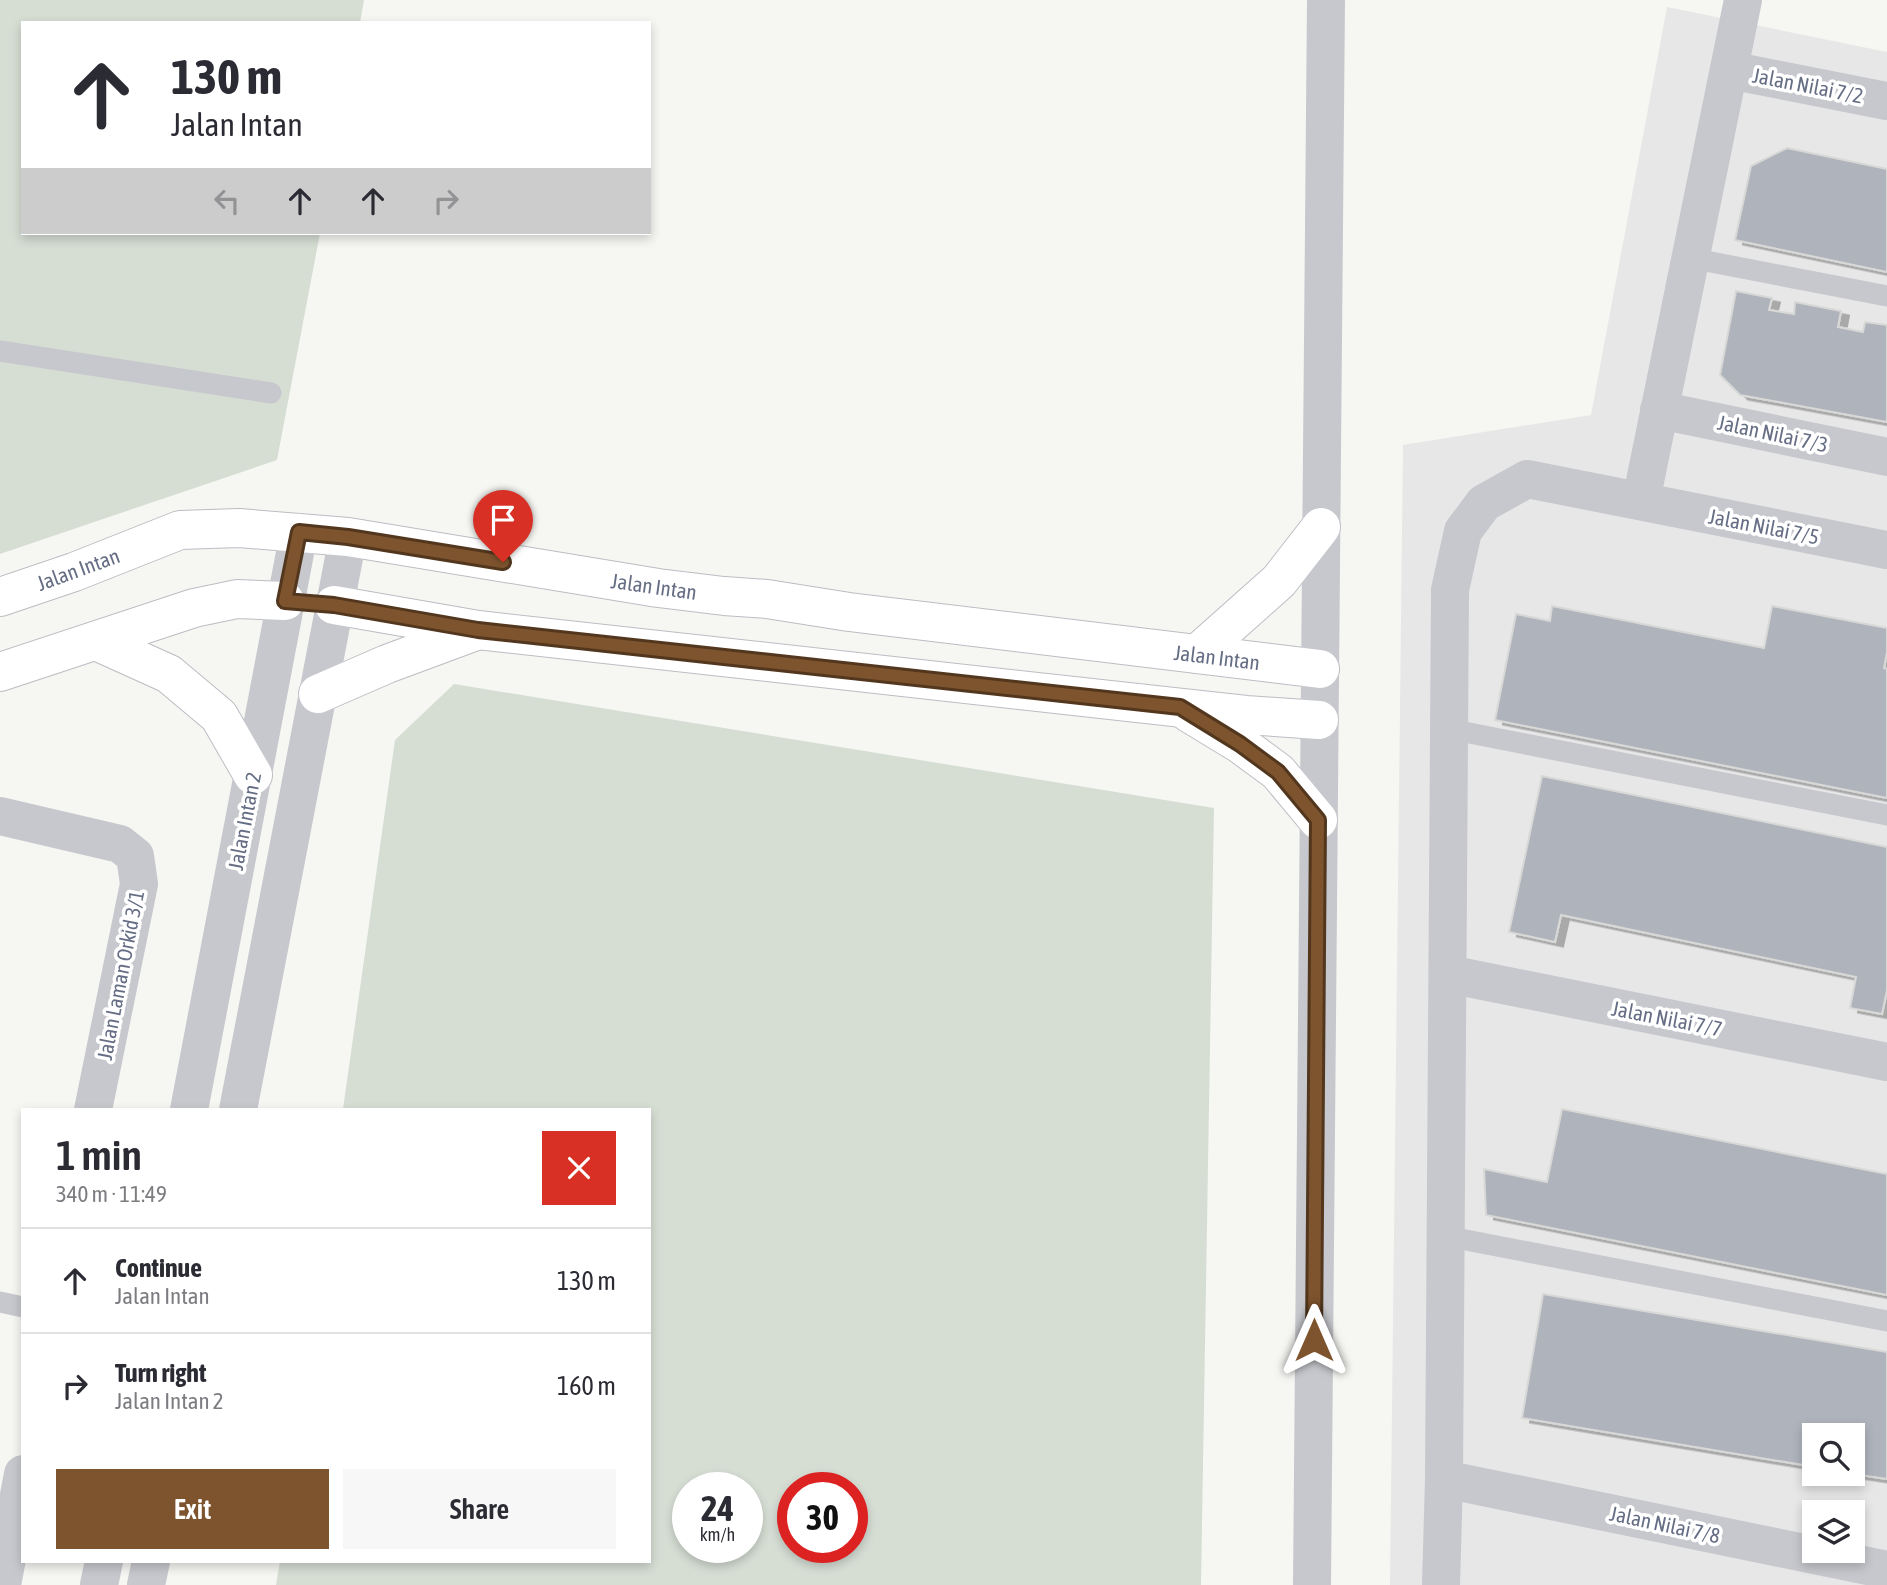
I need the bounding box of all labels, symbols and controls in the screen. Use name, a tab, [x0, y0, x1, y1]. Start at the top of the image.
text: 130 m	[171, 48, 282, 104]
icon: ahead	[56, 49, 147, 140]
street label: Jalan Nilai 7/2	[1751, 63, 1865, 107]
text: Jalan Intan	[171, 106, 303, 143]
icon: left	[208, 182, 246, 220]
icon: ahead	[281, 182, 319, 220]
icon: ahead	[354, 182, 392, 220]
icon: right	[427, 182, 465, 220]
street label: Jalan Nilai 7/3	[1716, 410, 1830, 456]
pin	[473, 490, 533, 562]
icon: arrive	[484, 501, 522, 539]
street label: Jalan Nilai 7/5	[1707, 504, 1821, 548]
street label: Jalan Intan	[33, 543, 123, 595]
street label: Jalan Intan	[610, 568, 698, 604]
street label: Jalan Intan	[1173, 640, 1261, 674]
street label: Jalan Intan 2	[223, 770, 265, 872]
street label: Jalan Laman Orkid 3/1	[92, 888, 148, 1062]
street label: Jalan Nilai 7/7	[1610, 996, 1724, 1040]
text: 1 min	[56, 1131, 142, 1179]
button: close	[542, 1131, 616, 1205]
text: 340 m · 11:49	[56, 1181, 167, 1207]
text: Continue	[115, 1253, 202, 1283]
icon: ahead	[56, 1262, 94, 1300]
text: 130 m	[557, 1266, 616, 1296]
text: Jalan Intan	[115, 1283, 210, 1309]
position arrow	[1277, 1303, 1351, 1377]
text: Turn right	[115, 1358, 206, 1388]
icon: right	[56, 1367, 94, 1405]
text: 160 m	[557, 1371, 616, 1401]
text: Jalan Intan 2	[115, 1388, 224, 1414]
map controls	[1802, 1423, 1865, 1563]
button: search	[1802, 1423, 1865, 1486]
button: Exit	[56, 1469, 329, 1549]
button: Share	[343, 1469, 616, 1549]
speed limit sign: 30	[777, 1472, 868, 1563]
text: 24	[701, 1488, 734, 1528]
button: layers	[1802, 1500, 1865, 1563]
street label: Jalan Nilai 7/8	[1608, 1501, 1722, 1547]
text: km/h	[700, 1524, 735, 1545]

